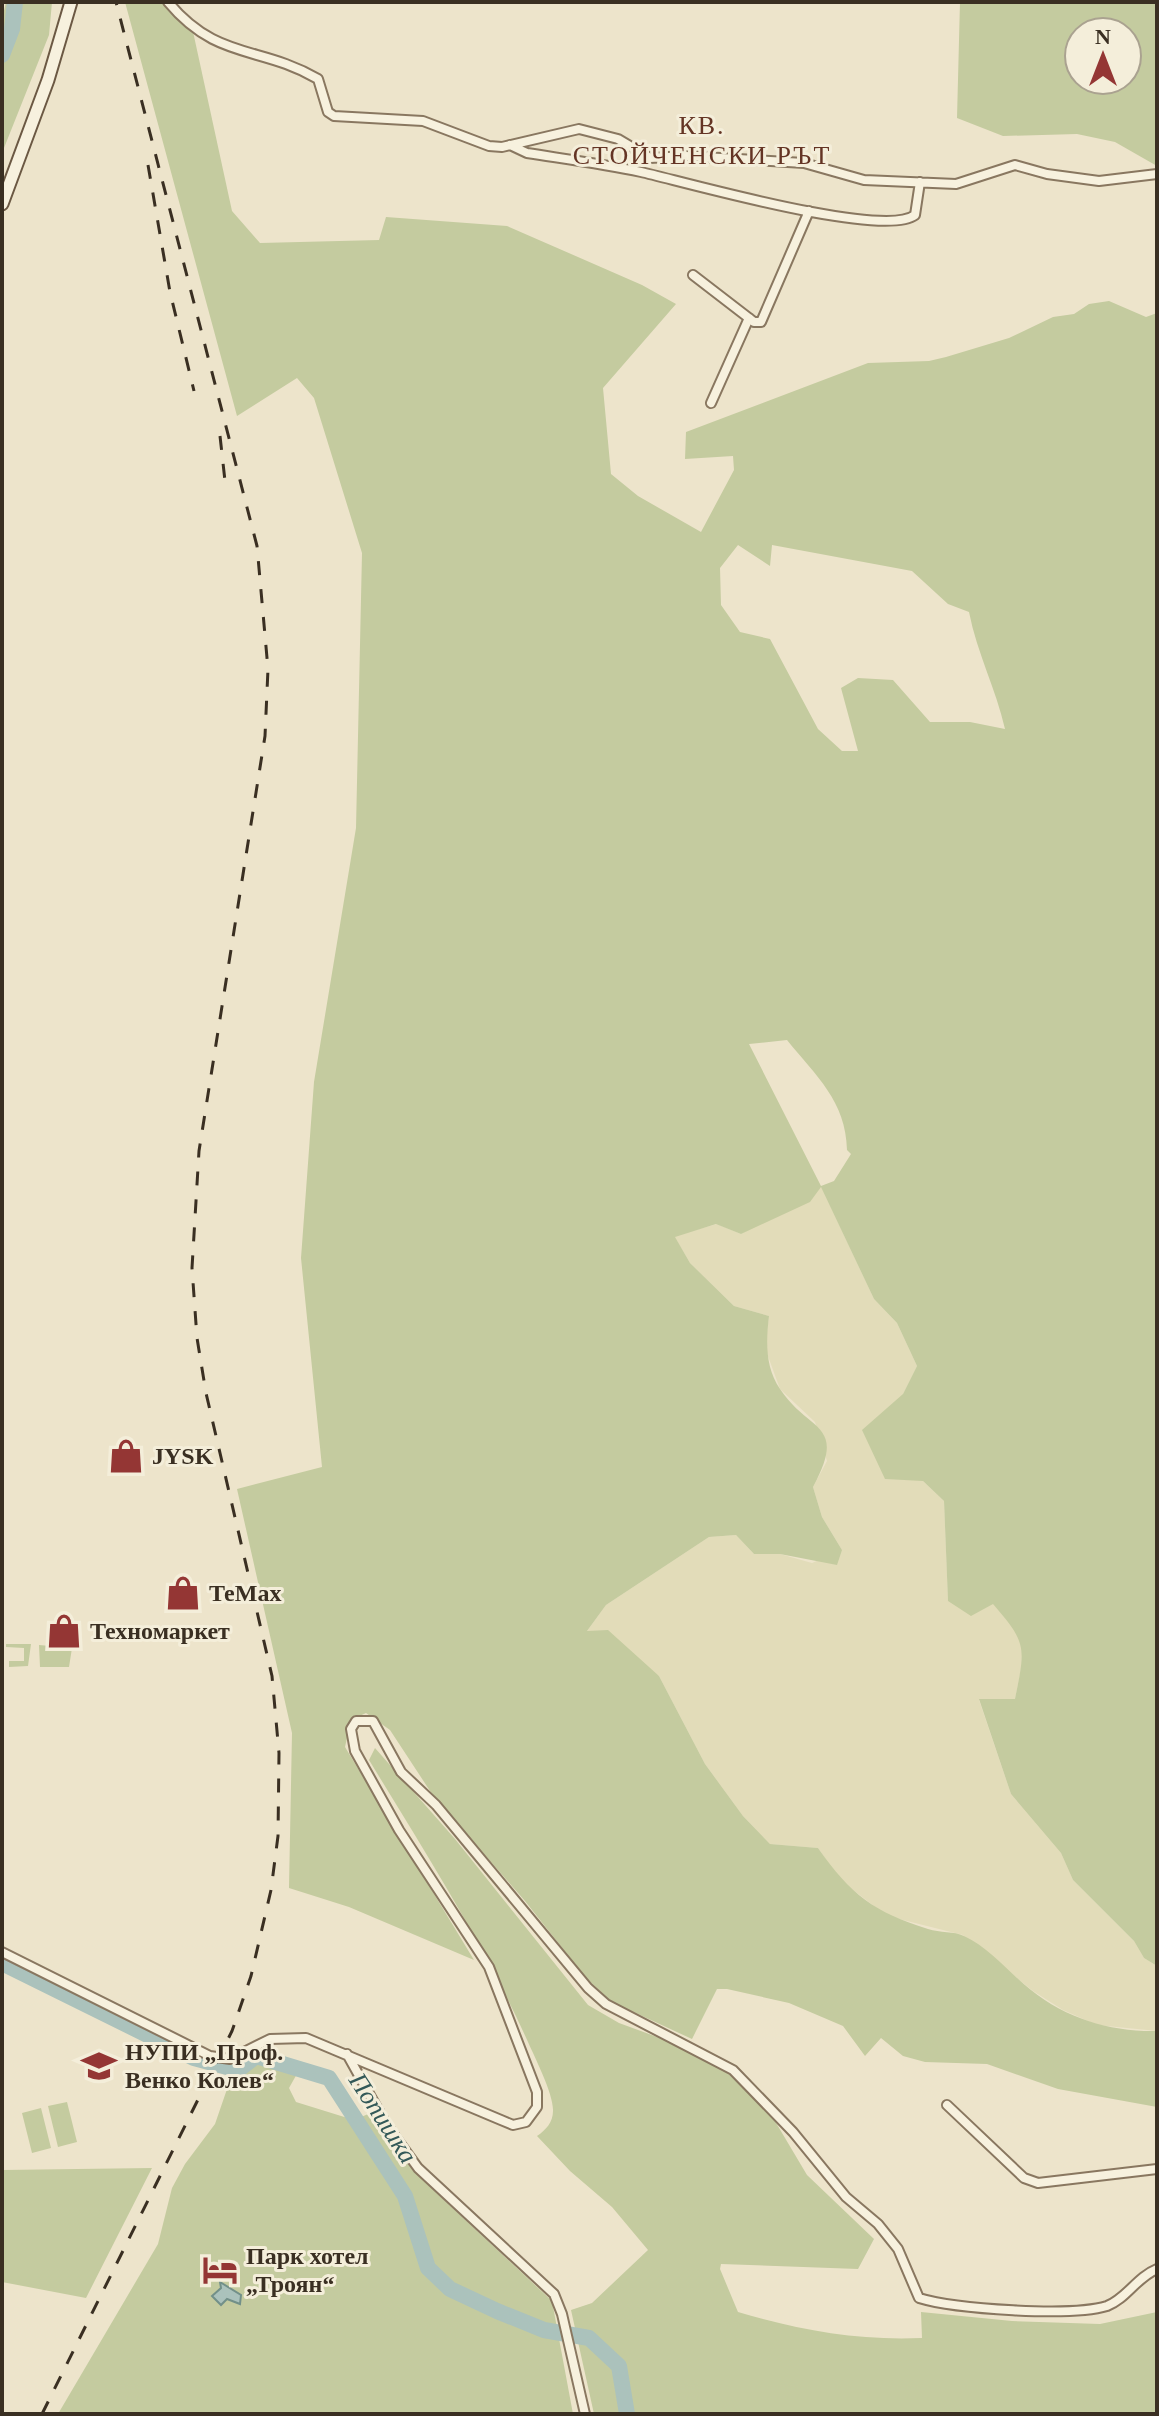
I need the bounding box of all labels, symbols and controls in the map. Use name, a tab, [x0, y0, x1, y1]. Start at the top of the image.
north arrow	[1063, 16, 1143, 96]
text: N	[1095, 24, 1111, 49]
district label: КВ. СТОЙЧЕНСКИ РЪТ	[573, 111, 831, 170]
shop icon: JYSK	[107, 1437, 145, 1475]
place label: JYSK	[152, 1443, 214, 1469]
shop icon: ТеМах	[164, 1574, 202, 1612]
place label: ТеМах	[209, 1580, 281, 1606]
shop icon: Техномаркет	[45, 1612, 83, 1650]
place label: Техномаркет	[90, 1618, 230, 1644]
place label: НУПИ „Проф. Венко Колев“	[125, 2039, 283, 2093]
school or university icon: НУПИ „Проф. Венко Колев“	[80, 2047, 118, 2085]
water label: Попишка	[343, 2067, 423, 2169]
place label: Парк хотел „Троян“	[246, 2243, 369, 2297]
hotel icon: Парк хотел „Троян“	[201, 2251, 239, 2289]

